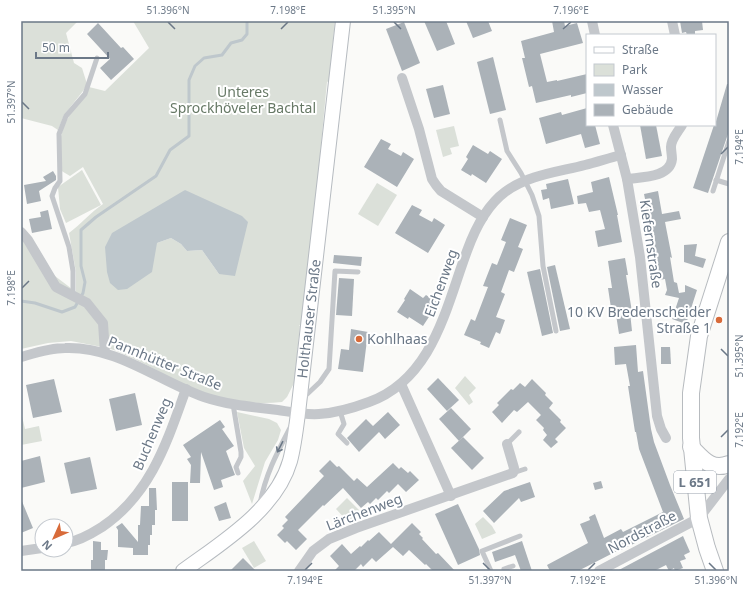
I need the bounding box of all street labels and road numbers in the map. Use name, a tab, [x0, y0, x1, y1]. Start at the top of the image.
street label: Kiefernstraße	[636, 198, 667, 290]
street label: Eichenweg	[419, 246, 462, 319]
street label: Holthauser Straße	[292, 258, 325, 379]
street label: Pannhütter Straße	[105, 331, 225, 394]
street label: Buchenweg	[128, 395, 175, 473]
road number: L 651	[674, 471, 716, 493]
street label: Lärchenweg	[323, 488, 405, 535]
street label: Nordstraße	[604, 506, 679, 558]

